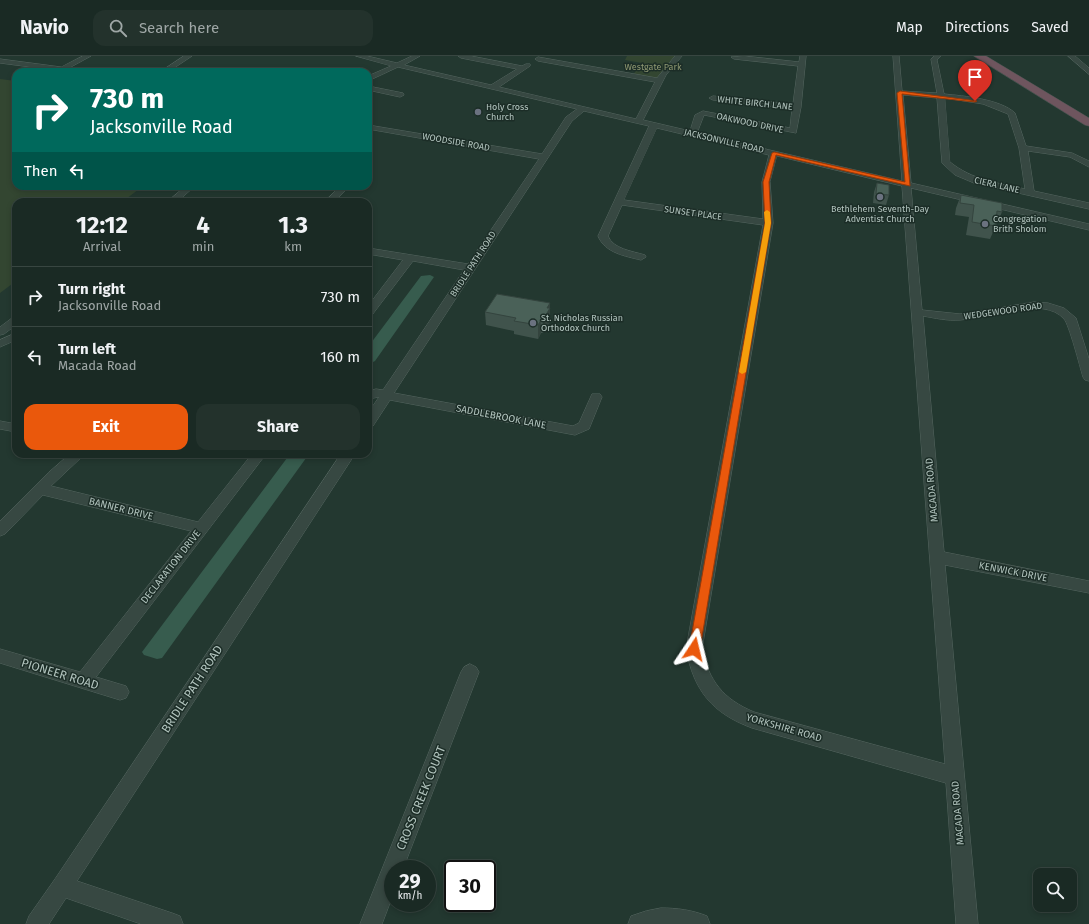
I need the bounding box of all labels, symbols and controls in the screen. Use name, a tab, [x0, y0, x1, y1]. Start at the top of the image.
search box	[93, 10, 373, 46]
text: Navio	[20, 16, 69, 39]
icon: search	[107, 17, 129, 39]
text: Search here	[139, 19, 219, 37]
text: Map	[896, 19, 923, 36]
text: Directions	[945, 19, 1009, 36]
text: Saved	[1031, 19, 1069, 36]
pin	[958, 60, 992, 101]
park label: Westgate Park	[624, 62, 682, 72]
icon: arrive	[964, 66, 986, 88]
text: 730 m	[90, 82, 164, 115]
icon: right	[24, 84, 76, 136]
street label: WHITE BIRCH LANE	[717, 94, 793, 112]
place label: Holy Cross Church	[486, 102, 528, 122]
marker: Holy Cross Church	[473, 107, 483, 117]
street label: OAKWOOD DRIVE	[716, 111, 785, 135]
text: Jacksonville Road	[90, 116, 233, 138]
street label: JACKSONVILLE ROAD	[683, 127, 765, 155]
street label: WOODSIDE ROAD	[421, 131, 491, 153]
icon: left	[66, 160, 88, 182]
text: Then	[24, 162, 58, 180]
street label: CIERA LANE	[973, 175, 1021, 195]
marker: Bethlehem Seventh-Day Adventist Church	[875, 192, 885, 202]
street label: SUNSET PLACE	[663, 204, 723, 222]
place label: Bethlehem Seventh-Day Adventist Church	[831, 204, 930, 224]
text: 12:12	[76, 211, 128, 239]
text: 4	[196, 211, 210, 239]
text: 1.3	[278, 211, 308, 239]
place label: Congregation Brith Sholom	[993, 214, 1047, 234]
marker: Congregation Brith Sholom	[980, 219, 990, 229]
street label: BRIDLE PATH ROAD	[448, 229, 498, 299]
text: Arrival	[83, 239, 121, 254]
text: min	[192, 239, 214, 254]
text: km	[284, 239, 302, 254]
text: Turn right	[58, 280, 125, 298]
icon: right	[24, 286, 46, 308]
text: 730 m	[321, 288, 360, 306]
text: Jacksonville Road	[58, 298, 161, 313]
street label: WEDGEWOOD ROAD	[963, 301, 1043, 321]
place label: St. Nicholas Russian Orthodox Church	[541, 313, 623, 333]
marker: St. Nicholas Russian Orthodox Church	[528, 318, 538, 328]
text: Turn left	[58, 340, 116, 358]
icon: left	[24, 346, 46, 368]
text: 160 m	[320, 348, 360, 366]
text: Macada Road	[58, 358, 137, 373]
street label: SADDLEBROOK LANE	[455, 402, 547, 432]
button: Exit	[24, 404, 188, 450]
button: Share	[196, 404, 360, 450]
street label: MACADA ROAD	[923, 457, 941, 523]
street label: BANNER DRIVE	[88, 495, 154, 523]
street label: DECLARATION DRIVE	[139, 528, 203, 606]
street label: KENWICK DRIVE	[978, 559, 1048, 585]
position arrow	[673, 628, 715, 670]
street label: BRIDLE PATH ROAD	[159, 642, 226, 735]
street label: PIONEER ROAD	[20, 656, 101, 693]
street label: YORKSHIRE ROAD	[745, 711, 823, 745]
street label: CROSS CREEK COURT	[394, 743, 449, 852]
street label: MACADA ROAD	[949, 780, 967, 846]
speed limit sign: 30	[444, 860, 496, 912]
map controls	[1033, 868, 1077, 912]
button: search	[1033, 868, 1077, 912]
text: 29	[399, 869, 421, 893]
text: km/h	[398, 890, 422, 902]

